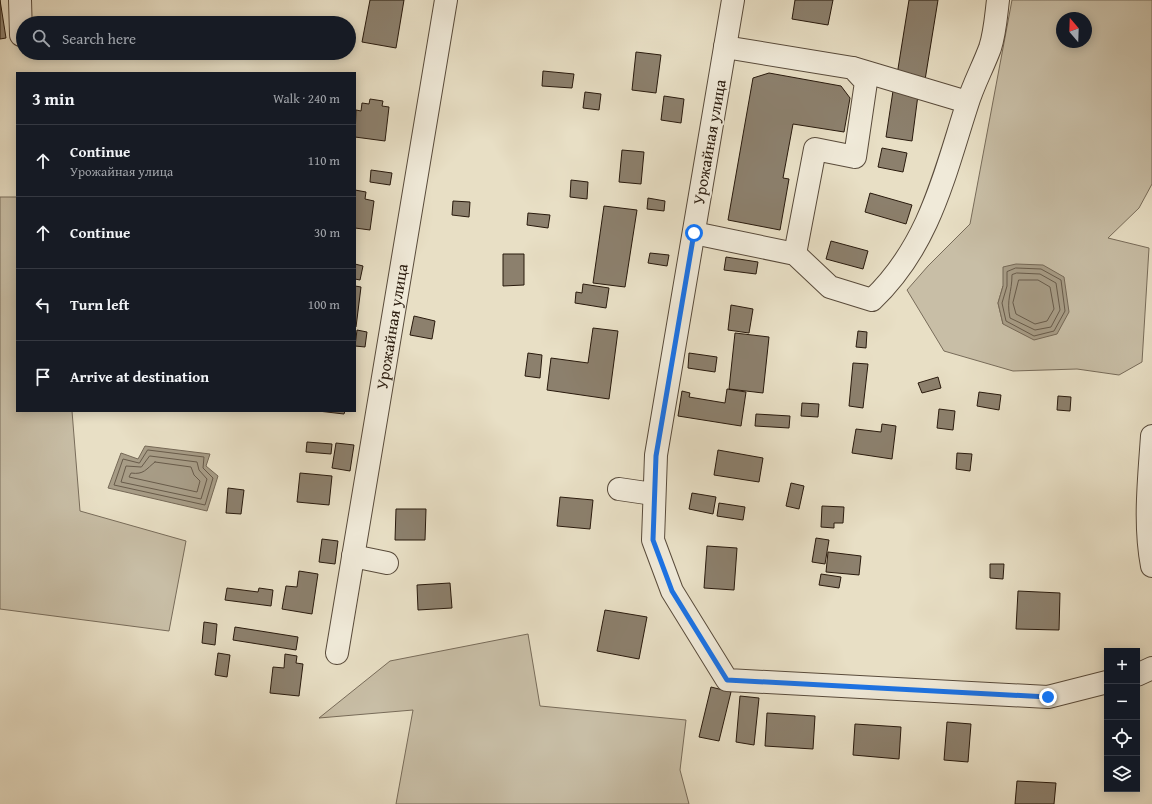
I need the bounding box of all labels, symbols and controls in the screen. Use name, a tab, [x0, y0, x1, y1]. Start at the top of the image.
north arrow	[1056, 12, 1092, 48]
search box	[16, 16, 356, 60]
icon: search	[30, 27, 52, 49]
text: Search here	[62, 28, 136, 49]
street label: Урожайная улица	[686, 77, 732, 207]
text: 3 min	[32, 86, 74, 111]
text: Walk · 240 m	[273, 89, 340, 108]
text: Continue	[70, 141, 131, 162]
icon: ahead	[32, 150, 54, 172]
text: 110 m	[308, 151, 340, 170]
text: Урожайная улица	[70, 162, 173, 181]
icon: ahead	[32, 222, 54, 244]
text: Continue	[70, 222, 131, 243]
text: 30 m	[314, 223, 340, 242]
route start	[685, 224, 703, 242]
street label: Урожайная улица	[369, 261, 414, 391]
icon: left	[32, 294, 54, 316]
text: Turn left	[70, 294, 129, 315]
text: 100 m	[308, 295, 340, 314]
icon: arrive	[32, 366, 54, 388]
text: Arrive at destination	[70, 366, 209, 387]
map controls	[1104, 648, 1140, 792]
button: +	[1104, 648, 1140, 684]
button: −	[1104, 684, 1140, 720]
route end	[1039, 688, 1057, 706]
button: locate	[1104, 720, 1140, 756]
button: layers	[1104, 756, 1140, 792]

